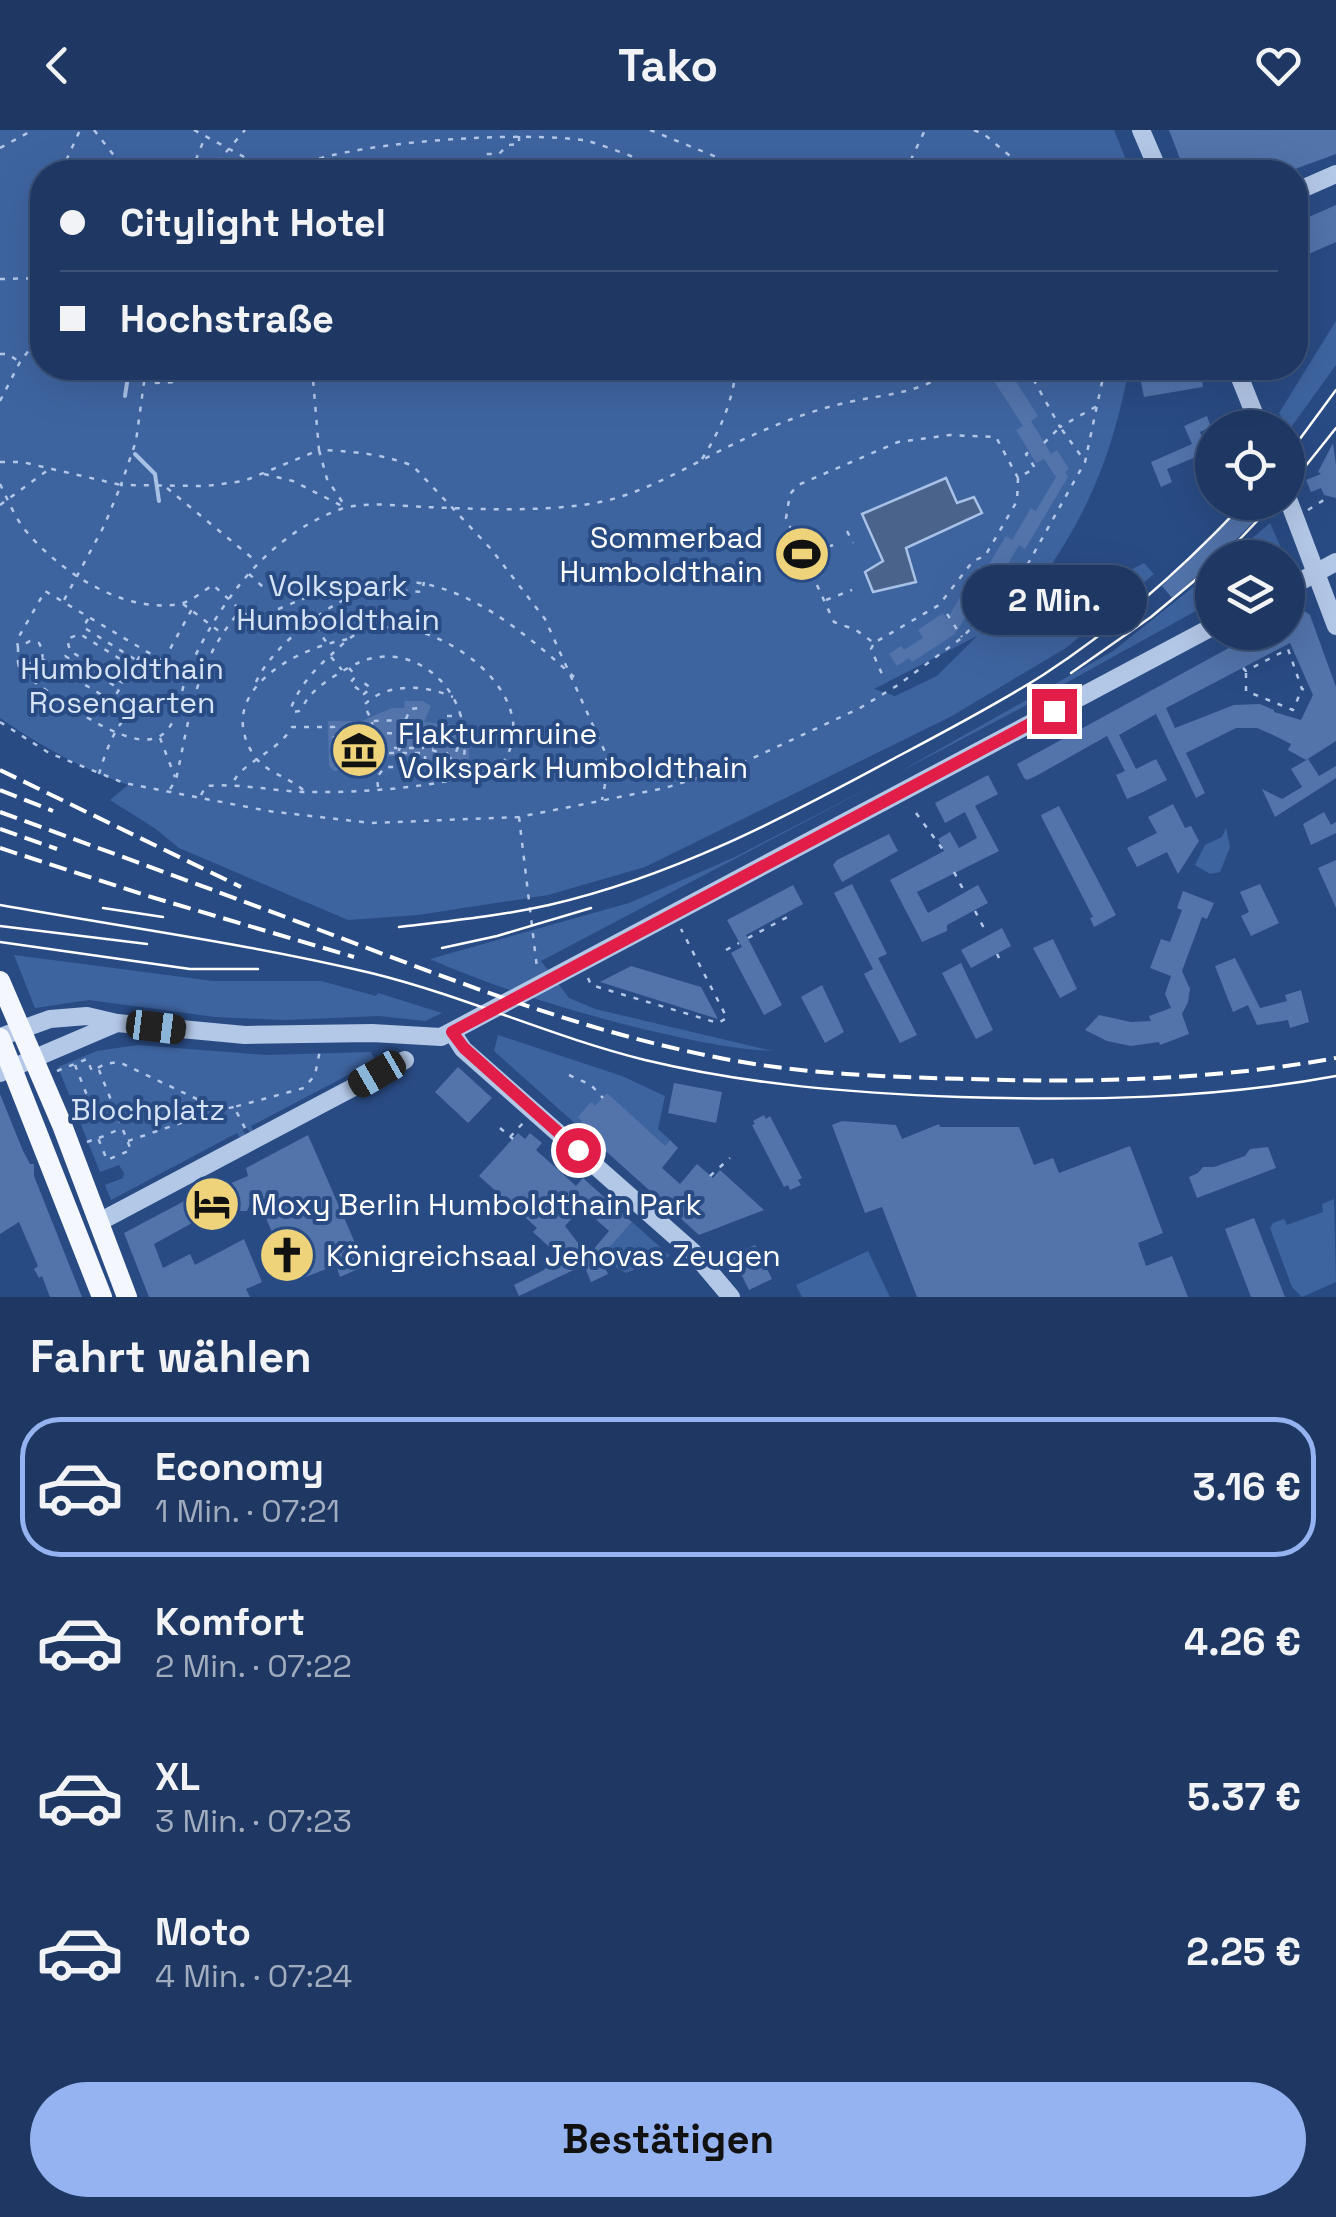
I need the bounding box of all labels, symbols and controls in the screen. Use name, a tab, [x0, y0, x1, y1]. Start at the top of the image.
text: Tako	[618, 37, 718, 94]
icon: back	[30, 38, 85, 93]
icon: heart	[1251, 38, 1306, 93]
text: Citylight Hotel	[120, 199, 386, 247]
text: Hochstraße	[120, 295, 334, 343]
map controls	[1195, 410, 1305, 650]
button: locate	[1195, 410, 1305, 520]
place label: Sommerbad Humboldthain	[559, 518, 763, 591]
sports icon: Sommerbad Humboldthain	[772, 524, 832, 584]
button: layers	[1195, 540, 1305, 650]
park label: Volkspark Humboldthain	[236, 566, 440, 639]
callout: 2 Min.	[962, 566, 1146, 636]
text: 2 Min.	[1008, 580, 1101, 620]
park label: Humboldthain Rosengarten	[20, 649, 224, 722]
route end	[1032, 689, 1077, 734]
place label: Flakturmruine Volkspark Humboldthain	[398, 714, 748, 787]
museum icon: Flakturmruine Volkspark Humboldthain	[329, 720, 389, 780]
car	[124, 1008, 188, 1046]
car	[344, 1046, 410, 1102]
park label: Blochplatz	[71, 1090, 225, 1129]
route start	[556, 1128, 601, 1173]
hotel icon: Moxy Berlin Humboldthain Park	[182, 1174, 242, 1234]
place label: Moxy Berlin Humboldthain Park	[251, 1185, 702, 1224]
church icon: Königreichsaal Jehovas Zeugen	[257, 1225, 317, 1285]
place label: Königreichsaal Jehovas Zeugen	[326, 1236, 781, 1275]
text: Fahrt wählen	[30, 1328, 312, 1385]
icon: car	[35, 1442, 125, 1532]
text: Economy	[155, 1443, 324, 1491]
text: 3.16 €	[1192, 1463, 1301, 1511]
text: 1 Min. · 07:21	[155, 1491, 340, 1531]
icon: car	[35, 1597, 125, 1687]
text: Komfort	[155, 1598, 305, 1646]
text: 4.26 €	[1184, 1618, 1301, 1666]
text: 2 Min. · 07:22	[155, 1646, 352, 1686]
icon: car	[35, 1752, 125, 1842]
text: XL	[155, 1753, 200, 1801]
text: 5.37 €	[1187, 1773, 1301, 1821]
text: 3 Min. · 07:23	[155, 1801, 352, 1841]
icon: car	[35, 1907, 125, 1997]
text: Moto	[155, 1908, 251, 1956]
text: 2.25 €	[1186, 1928, 1301, 1976]
text: 4 Min. · 07:24	[155, 1956, 352, 1996]
button: Bestätigen	[30, 2082, 1306, 2197]

